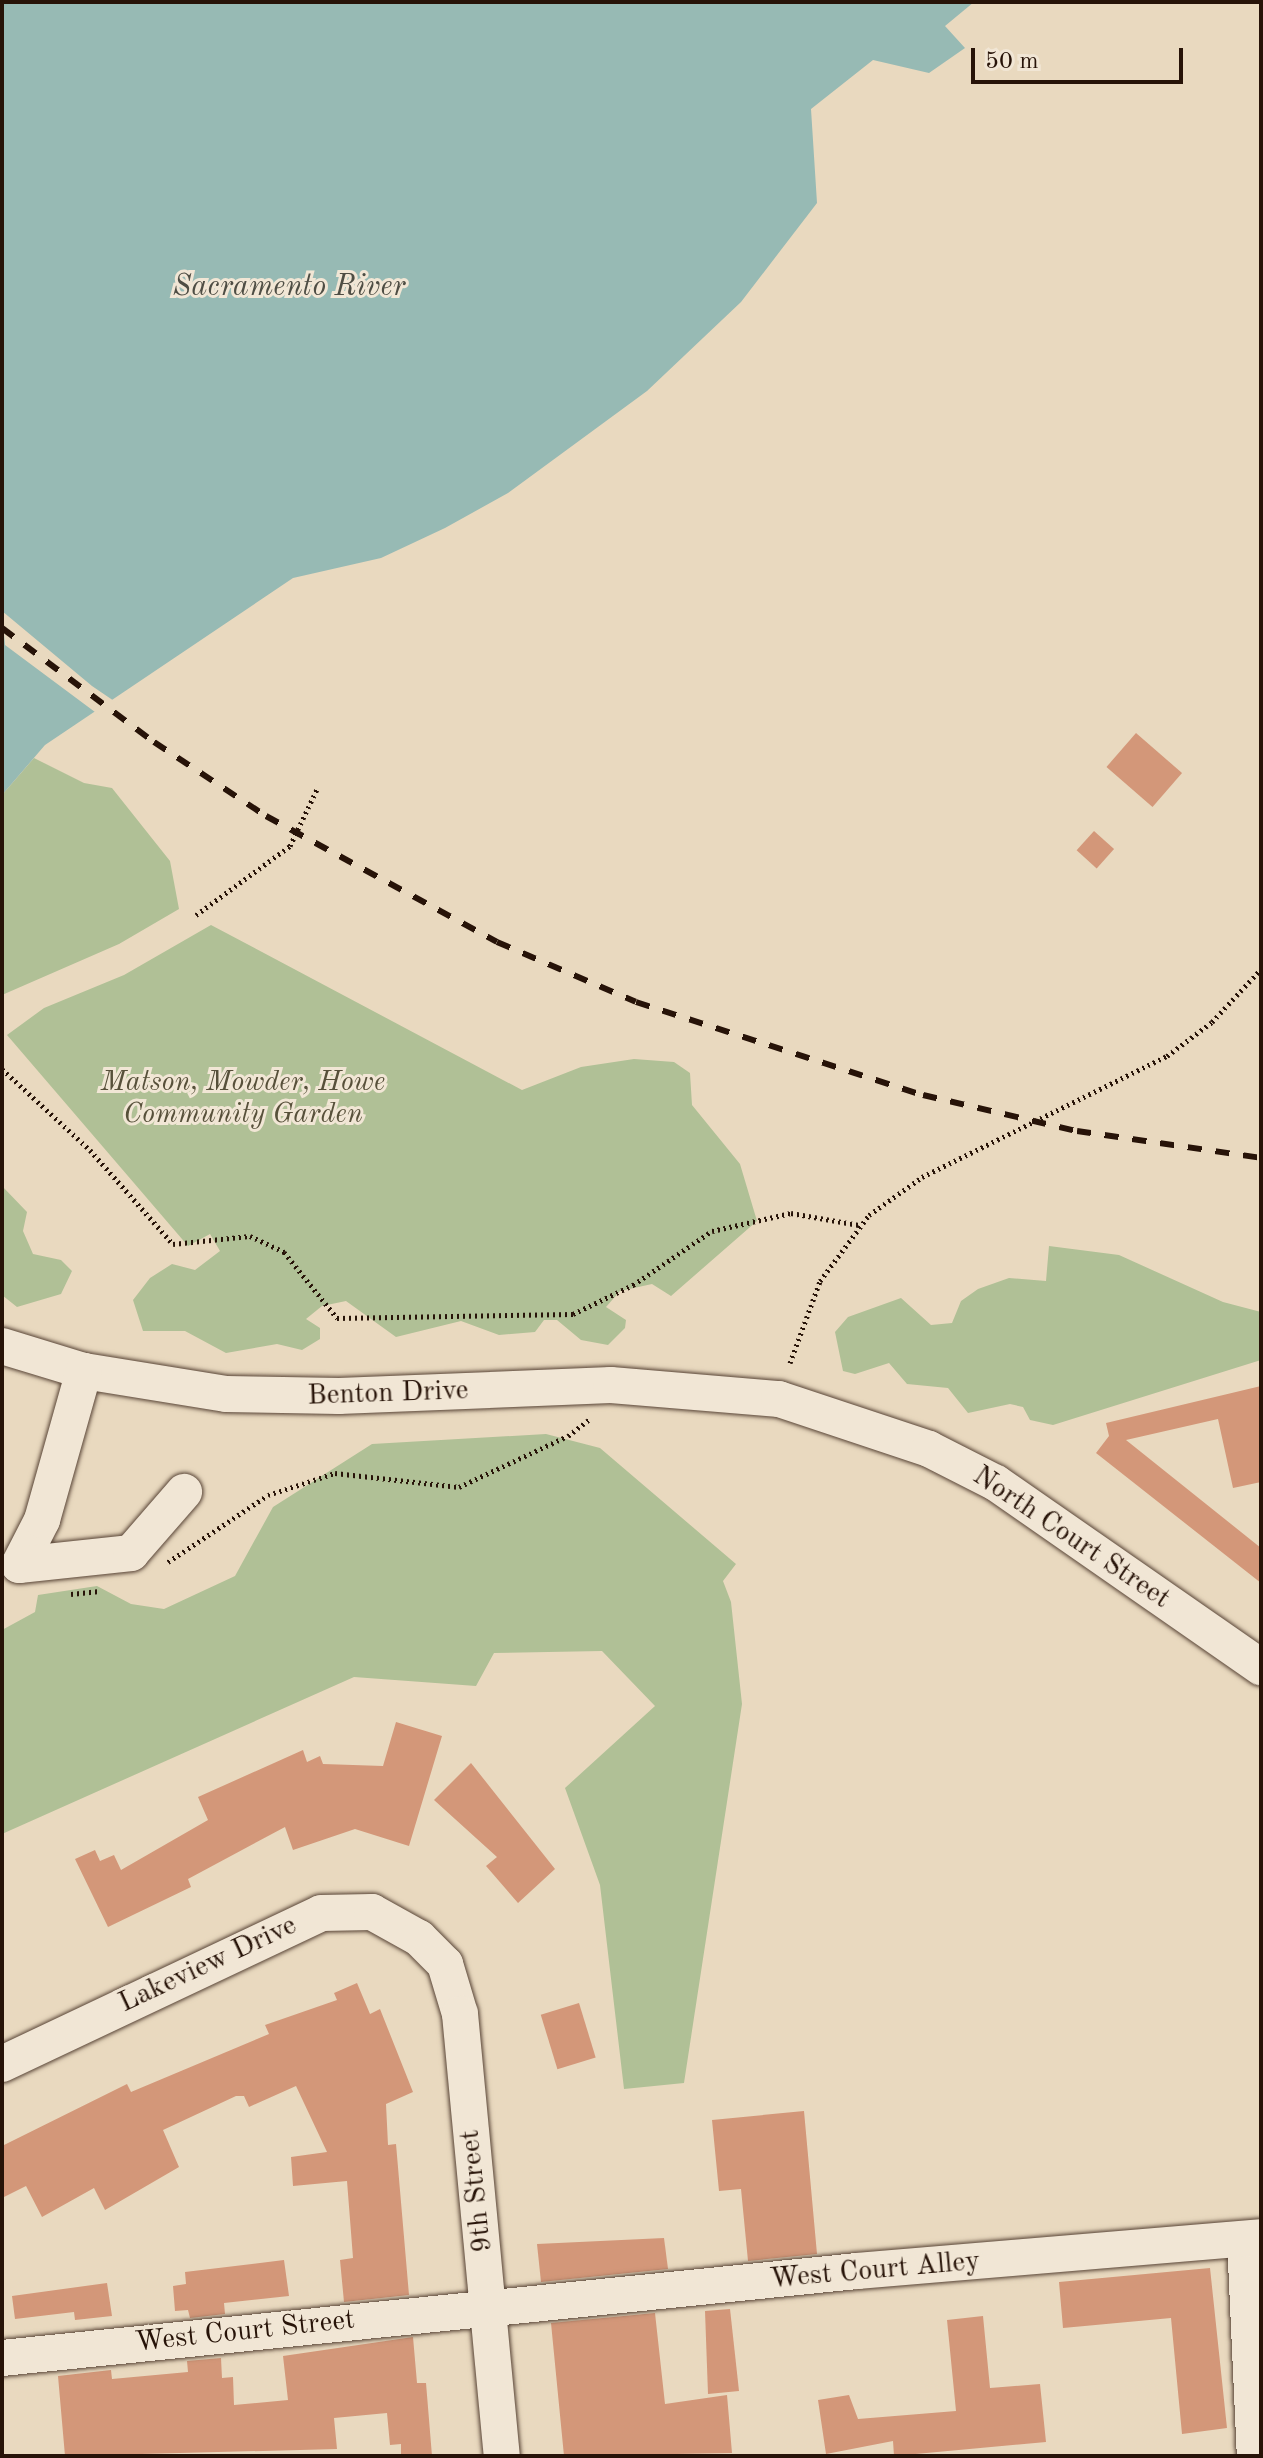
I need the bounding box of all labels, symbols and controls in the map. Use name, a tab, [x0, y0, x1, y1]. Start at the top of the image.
scale bar	[975, 32, 1187, 82]
text: 50 m	[985, 50, 1039, 74]
water label: Sacramento River	[173, 269, 405, 305]
park label: Matson, Mowder, Howe Community Garden	[101, 1066, 385, 1132]
street label: Benton Drive	[307, 1374, 469, 1414]
street label: North Court Street	[966, 1460, 1176, 1616]
street label: Lakeview Drive	[114, 1909, 302, 2021]
street label: 9th Street	[454, 2128, 500, 2254]
street label: West Court Alley	[769, 2245, 981, 2297]
street label: West Court Street	[133, 2304, 357, 2360]

